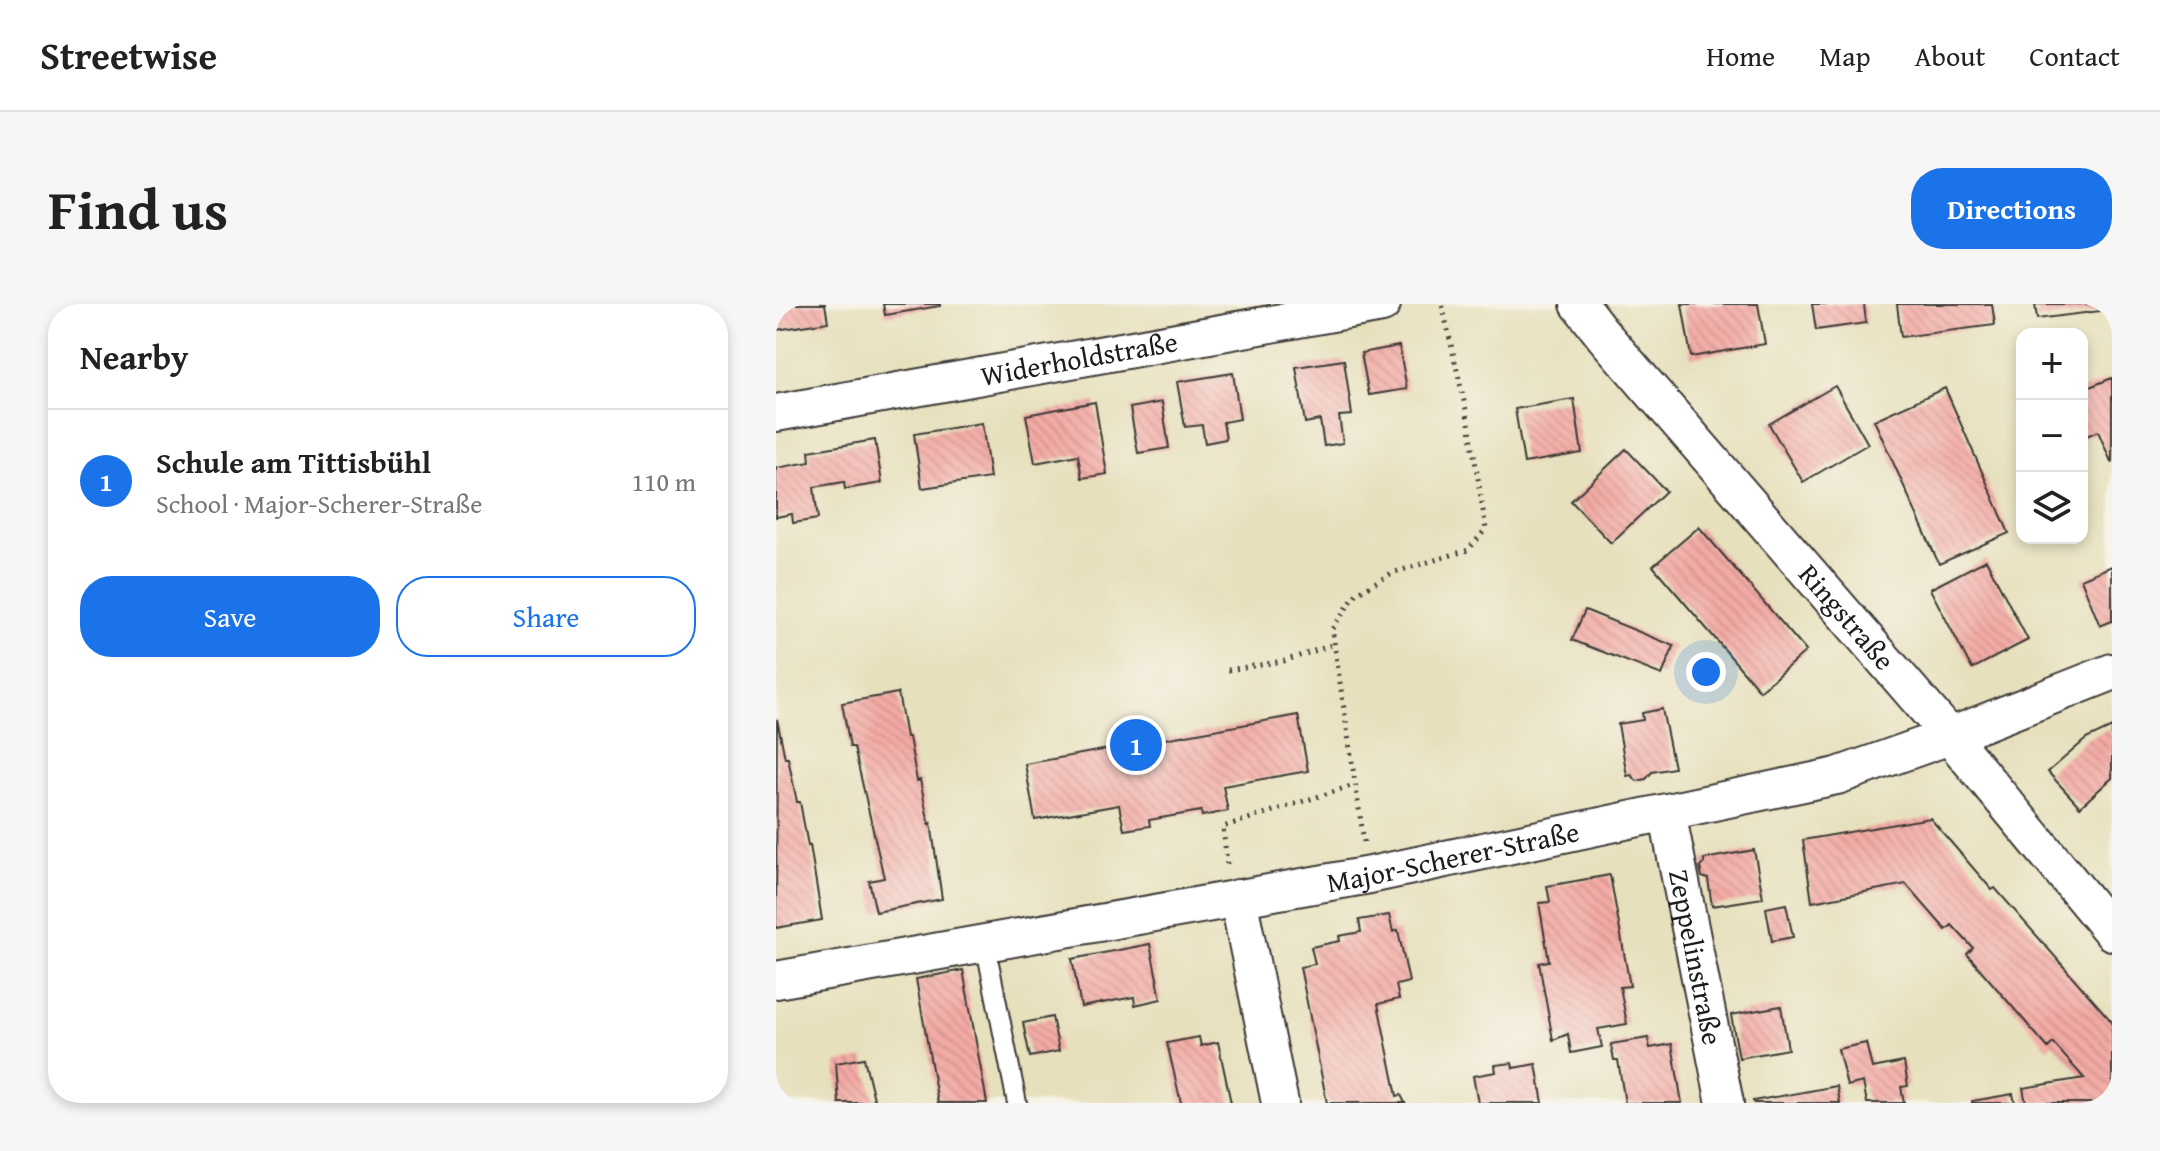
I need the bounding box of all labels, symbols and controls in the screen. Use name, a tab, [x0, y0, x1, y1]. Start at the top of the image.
text: Streetwise	[40, 27, 217, 83]
text: Home	[1706, 35, 1775, 76]
text: Map	[1819, 35, 1871, 76]
text: About	[1915, 35, 1985, 76]
text: Contact	[2029, 35, 2120, 76]
text: Find us	[48, 167, 228, 250]
button: Directions	[1911, 168, 2112, 249]
street label: Widerholdstraße	[977, 320, 1181, 396]
map controls	[2016, 328, 2088, 544]
button: +	[2016, 328, 2088, 400]
text: Nearby	[80, 332, 189, 381]
button: −	[2016, 400, 2088, 472]
text: Schule am Tittisbühl	[156, 440, 431, 484]
text: 1	[99, 462, 113, 501]
text: 110 m	[631, 462, 696, 501]
button: layers	[2016, 472, 2088, 544]
text: School · Major-Scherer-Straße	[156, 484, 482, 523]
street label: Ringstraße	[1790, 554, 1905, 679]
button: Save	[80, 576, 380, 657]
button: Share	[396, 576, 696, 657]
your location	[1686, 652, 1726, 692]
pin: 1	[1110, 715, 1162, 775]
street label: Major-Scherer-Straße	[1323, 810, 1583, 902]
street label: Zeppelinstraße	[1659, 866, 1734, 1048]

